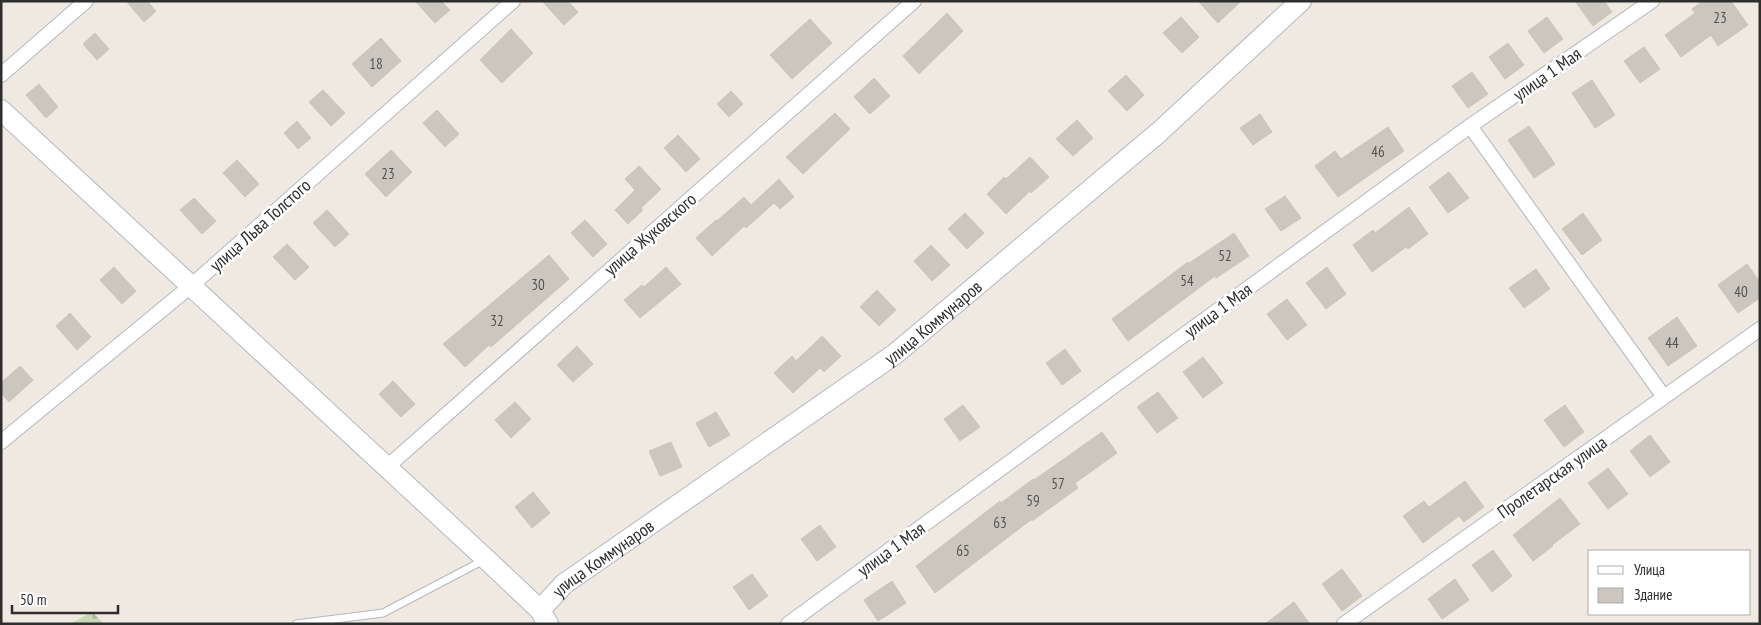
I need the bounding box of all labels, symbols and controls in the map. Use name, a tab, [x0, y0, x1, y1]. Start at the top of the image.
house number: 23	[1713, 8, 1727, 27]
street label: улица 1 Мая	[1508, 42, 1586, 106]
house number: 18	[369, 54, 383, 73]
house number: 46	[1371, 142, 1385, 161]
house number: 23	[381, 164, 395, 183]
street label: улица Льва Толстого	[205, 173, 315, 276]
street label: улица Жуковского	[599, 187, 701, 280]
house number: 52	[1218, 246, 1232, 265]
house number: 54	[1180, 271, 1194, 290]
house number: 30	[531, 275, 545, 294]
street label: улица Коммунаров	[880, 275, 986, 369]
street label: улица 1 Мая	[1180, 278, 1256, 342]
house number: 40	[1734, 282, 1748, 301]
house number: 32	[490, 311, 504, 330]
house number: 44	[1665, 333, 1679, 352]
street label: Пролетарская улица	[1493, 431, 1611, 523]
house number: 57	[1051, 474, 1065, 493]
house number: 59	[1026, 491, 1040, 510]
house number: 63	[993, 513, 1007, 532]
street label: улица Коммунаров	[546, 514, 658, 602]
street label: улица 1 Мая	[853, 517, 929, 581]
house number: 65	[956, 541, 970, 560]
legend	[1588, 550, 1751, 615]
text: Улица	[1634, 560, 1665, 579]
scale bar	[12, 582, 119, 614]
text: Здание	[1634, 585, 1672, 604]
text: 50 m	[20, 590, 46, 609]

